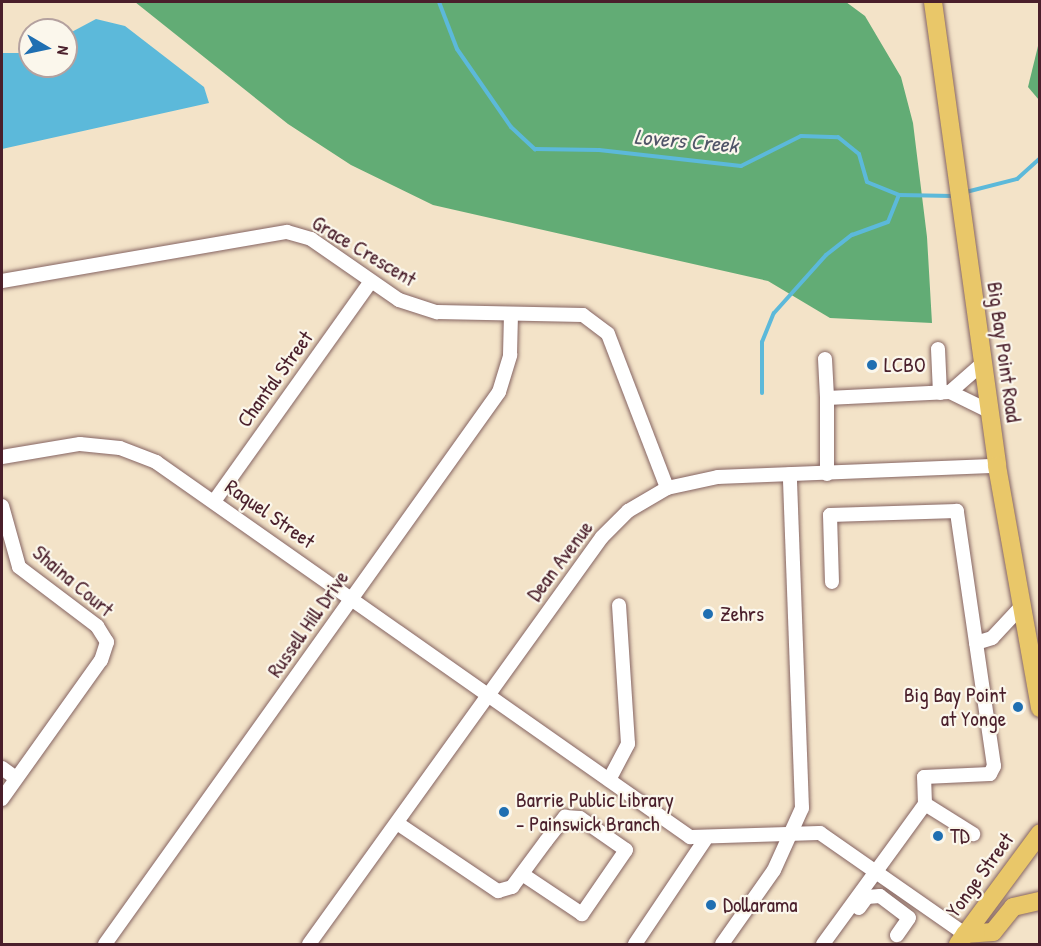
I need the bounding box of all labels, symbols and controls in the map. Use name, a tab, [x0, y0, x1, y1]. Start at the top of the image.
north arrow	[18, 18, 78, 78]
text: N	[52, 45, 75, 56]
water label: Lovers Creek	[633, 123, 739, 159]
street label: Grace Crescent	[307, 210, 421, 292]
street label: Big Bay Point Road	[982, 280, 1026, 424]
street label: Chantal Street	[232, 326, 318, 432]
place label: LCBO	[884, 352, 926, 378]
marker: LCBO	[865, 358, 879, 372]
street label: Raquel Street	[220, 474, 320, 554]
street label: Dean Avenue	[522, 516, 598, 606]
street label: Shaina Court	[28, 540, 118, 622]
street label: Russell Hill Drive	[262, 566, 354, 682]
place label: Zehrs	[720, 601, 764, 627]
marker: Zehrs	[701, 607, 715, 621]
place label: Big Bay Point at Yonge	[904, 682, 1006, 732]
marker: Big Bay Point at Yonge	[1011, 700, 1025, 714]
place label: Barrie Public Library - Painswick Branch	[516, 787, 674, 837]
marker: Barrie Public Library - Painswick Branch	[497, 805, 511, 819]
place label: TD	[950, 823, 970, 849]
street label: Yonge Street	[941, 828, 1019, 922]
marker: TD	[931, 829, 945, 843]
place label: Dollarama	[723, 892, 798, 918]
marker: Dollarama	[704, 898, 718, 912]

